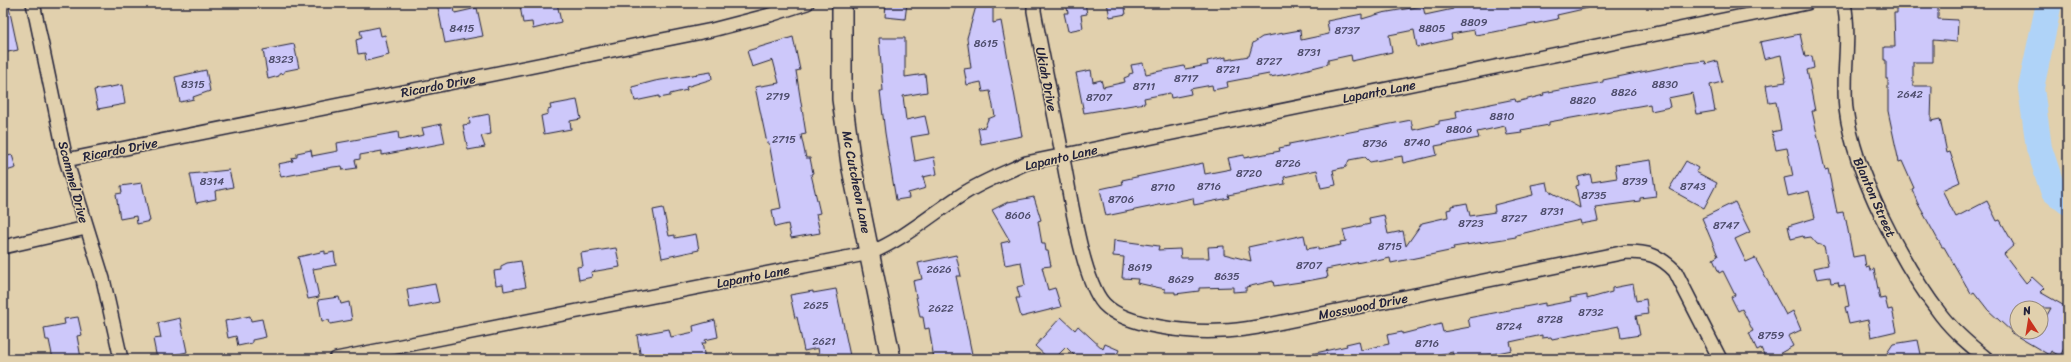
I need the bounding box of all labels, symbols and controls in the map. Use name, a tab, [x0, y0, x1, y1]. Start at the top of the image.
house number: 8809	[1461, 13, 1488, 32]
house number: 8415	[450, 19, 475, 38]
house number: 8805	[1419, 19, 1446, 38]
house number: 8737	[1334, 21, 1360, 40]
house number: 8615	[974, 34, 998, 53]
house number: 8731	[1297, 43, 1321, 62]
street label: Ukiah Drive	[1029, 45, 1064, 114]
house number: 8323	[268, 50, 294, 69]
house number: 8727	[1256, 52, 1282, 71]
house number: 8721	[1216, 60, 1240, 79]
street label: Ricardo Drive	[399, 67, 478, 104]
house number: 8717	[1174, 69, 1199, 88]
street label: Lapanto Lane	[1340, 73, 1418, 110]
house number: 8315	[181, 75, 205, 94]
house number: 8830	[1652, 75, 1678, 94]
house number: 8711	[1133, 77, 1155, 96]
house number: 8826	[1611, 83, 1637, 102]
house number: 2642	[1897, 85, 1924, 104]
house number: 2719	[766, 87, 790, 106]
house number: 8707	[1086, 88, 1113, 107]
house number: 8820	[1570, 91, 1596, 110]
house number: 8810	[1490, 107, 1515, 126]
house number: 8806	[1446, 120, 1472, 139]
street label: Mc Cutcheon Lane	[835, 129, 878, 236]
house number: 2715	[772, 130, 796, 149]
street label: Ricardo Drive	[81, 131, 160, 168]
house number: 8740	[1404, 133, 1430, 152]
house number: 8736	[1362, 134, 1388, 153]
street label: Scammel Drive	[51, 138, 96, 226]
street label: Lapanto Lane	[1022, 138, 1100, 177]
street label: Blanton Street	[1847, 153, 1903, 241]
house number: 8726	[1275, 154, 1301, 173]
house number: 8720	[1236, 164, 1262, 183]
house number: 8314	[200, 172, 224, 191]
house number: 8739	[1622, 172, 1648, 191]
house number: 8716	[1197, 177, 1221, 196]
house number: 8743	[1680, 177, 1706, 196]
house number: 8710	[1151, 178, 1175, 197]
house number: 8735	[1581, 186, 1607, 205]
house number: 8706	[1108, 190, 1134, 209]
house number: 8731	[1540, 202, 1564, 221]
house number: 8606	[1005, 206, 1031, 225]
house number: 8727	[1501, 209, 1527, 228]
house number: 8723	[1458, 214, 1484, 233]
house number: 8747	[1713, 216, 1740, 235]
house number: 8715	[1378, 237, 1402, 256]
house number: 8707	[1296, 256, 1323, 275]
street label: Lapanto Lane	[714, 258, 792, 295]
house number: 8619	[1128, 258, 1152, 277]
house number: 2626	[926, 260, 952, 279]
house number: 8635	[1214, 267, 1240, 286]
house number: 8629	[1168, 270, 1194, 289]
street label: Mosswood Drive	[1316, 286, 1410, 326]
house number: 2625	[803, 296, 829, 315]
house number: 2622	[928, 299, 954, 318]
north arrow	[2009, 300, 2049, 340]
text: N	[2020, 301, 2033, 321]
house number: 8732	[1578, 303, 1604, 322]
house number: 8728	[1537, 310, 1563, 329]
house number: 8724	[1496, 317, 1522, 336]
house number: 8759	[1758, 326, 1784, 345]
house number: 2621	[812, 332, 836, 351]
house number: 8716	[1415, 334, 1439, 353]

